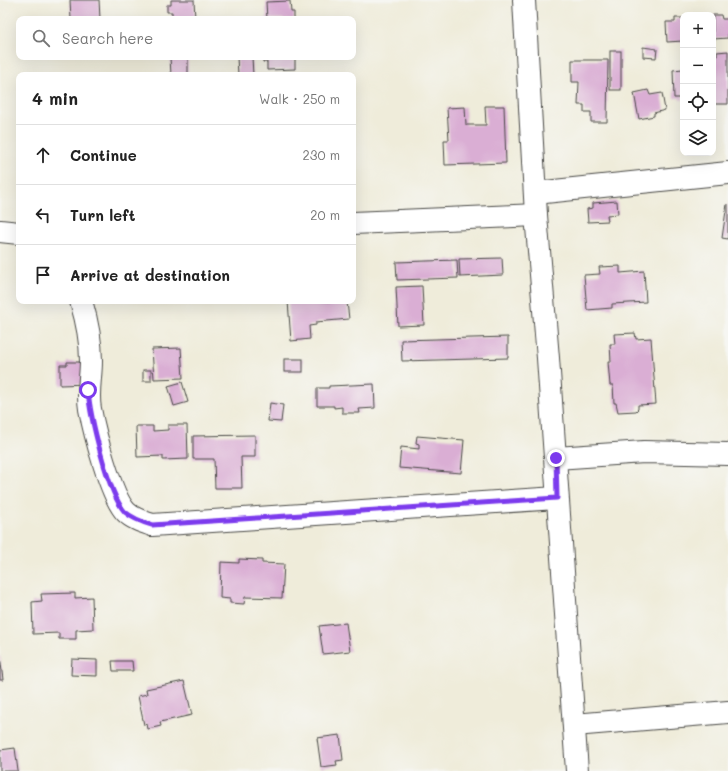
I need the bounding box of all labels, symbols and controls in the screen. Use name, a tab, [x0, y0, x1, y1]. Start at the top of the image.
map controls	[680, 12, 716, 156]
button: +	[680, 12, 716, 48]
search box	[16, 16, 356, 60]
icon: search	[30, 27, 52, 49]
text: Search here	[62, 28, 153, 48]
button: −	[680, 48, 716, 84]
button: locate	[680, 84, 716, 120]
text: 4 min	[32, 87, 78, 109]
text: Walk · 250 m	[259, 90, 340, 107]
button: layers	[680, 120, 716, 156]
icon: ahead	[32, 144, 54, 166]
text: Continue	[70, 145, 137, 165]
text: 230 m	[303, 146, 340, 163]
icon: left	[32, 204, 54, 226]
text: Turn left	[70, 205, 135, 225]
text: 20 m	[310, 206, 340, 223]
icon: arrive	[32, 264, 54, 286]
text: Arrive at destination	[70, 265, 230, 285]
route start	[79, 381, 97, 399]
route end	[547, 449, 565, 467]

